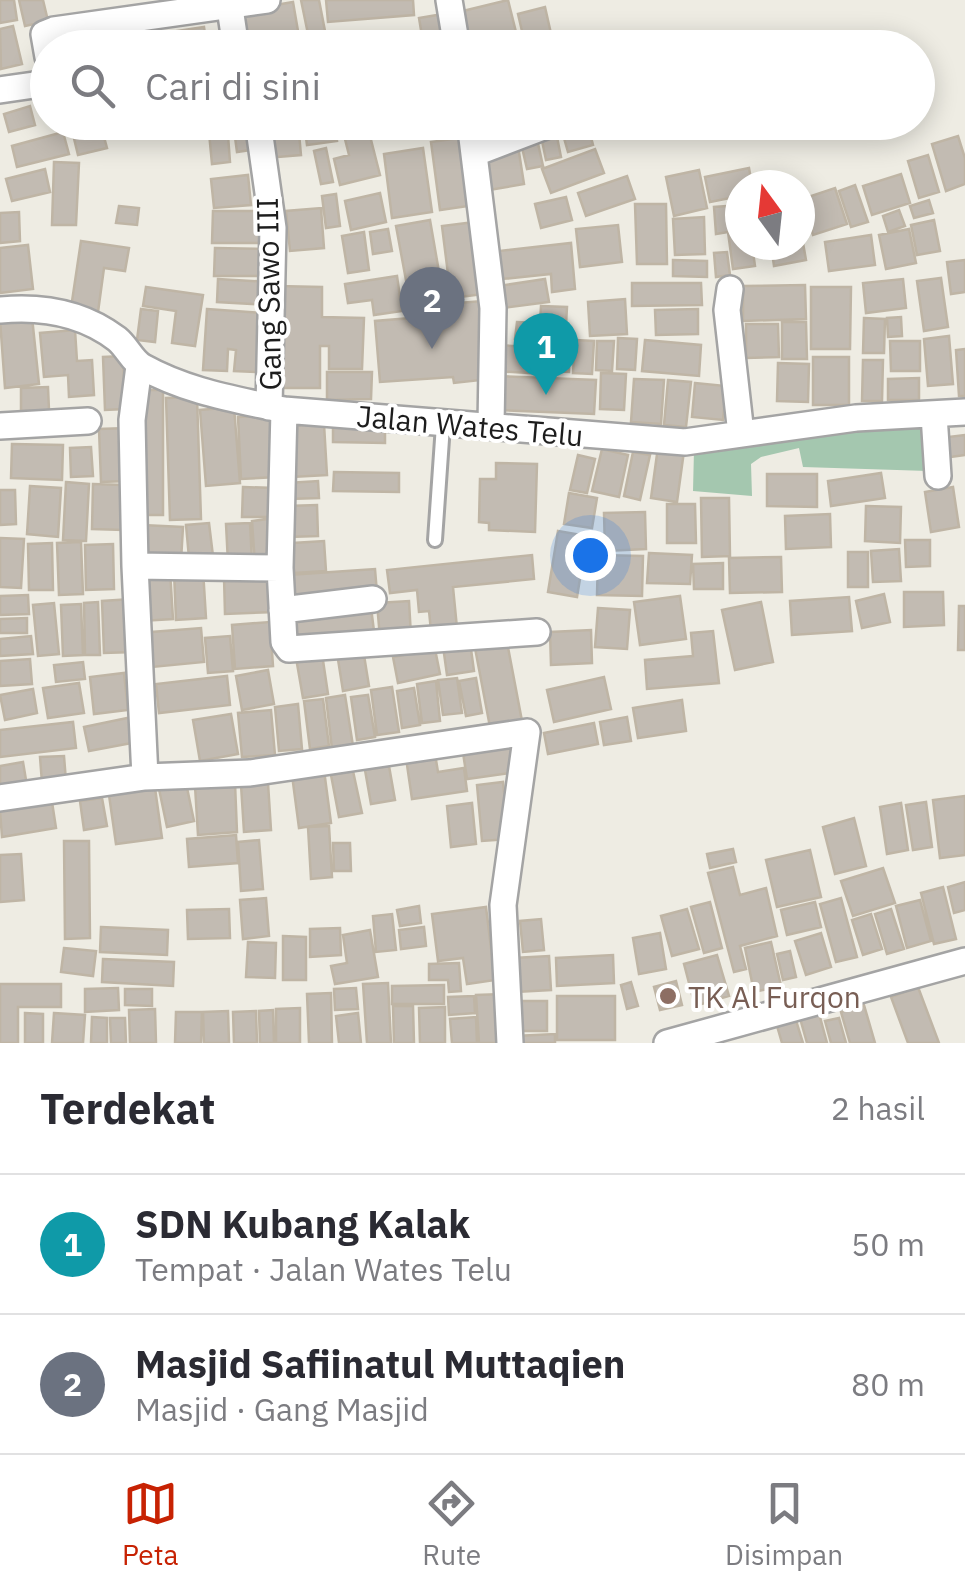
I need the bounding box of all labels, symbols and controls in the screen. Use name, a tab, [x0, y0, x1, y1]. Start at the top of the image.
search box	[30, 30, 935, 140]
icon: search	[65, 58, 120, 113]
text: Cari di sini	[145, 61, 321, 110]
north arrow	[725, 170, 815, 260]
street label: Gang Sawo III	[247, 197, 289, 391]
pin: 2	[400, 266, 464, 349]
pin: 1	[514, 312, 578, 395]
street label: Jalan Wates Telu	[355, 396, 585, 454]
your location	[565, 530, 616, 581]
place label: TK Al Furqon	[688, 977, 861, 1016]
marker: TK Al Furqon	[657, 985, 679, 1007]
text: Terdekat	[40, 1081, 215, 1136]
text: 2 hasil	[831, 1087, 925, 1129]
text: SDN Kubang Kalak	[135, 1199, 470, 1248]
text: 1	[63, 1223, 82, 1265]
text: 50 m	[851, 1223, 925, 1265]
text: Tempat · Jalan Wates Telu	[135, 1248, 512, 1290]
text: Masjid Safiinatul Muttaqien	[135, 1339, 626, 1388]
text: 2	[63, 1363, 82, 1405]
text: 80 m	[851, 1363, 925, 1405]
text: Masjid · Gang Masjid	[135, 1388, 429, 1430]
tab: Peta	[122, 1476, 178, 1573]
tab: Rute	[422, 1476, 481, 1573]
tab: Disimpan	[725, 1476, 843, 1573]

